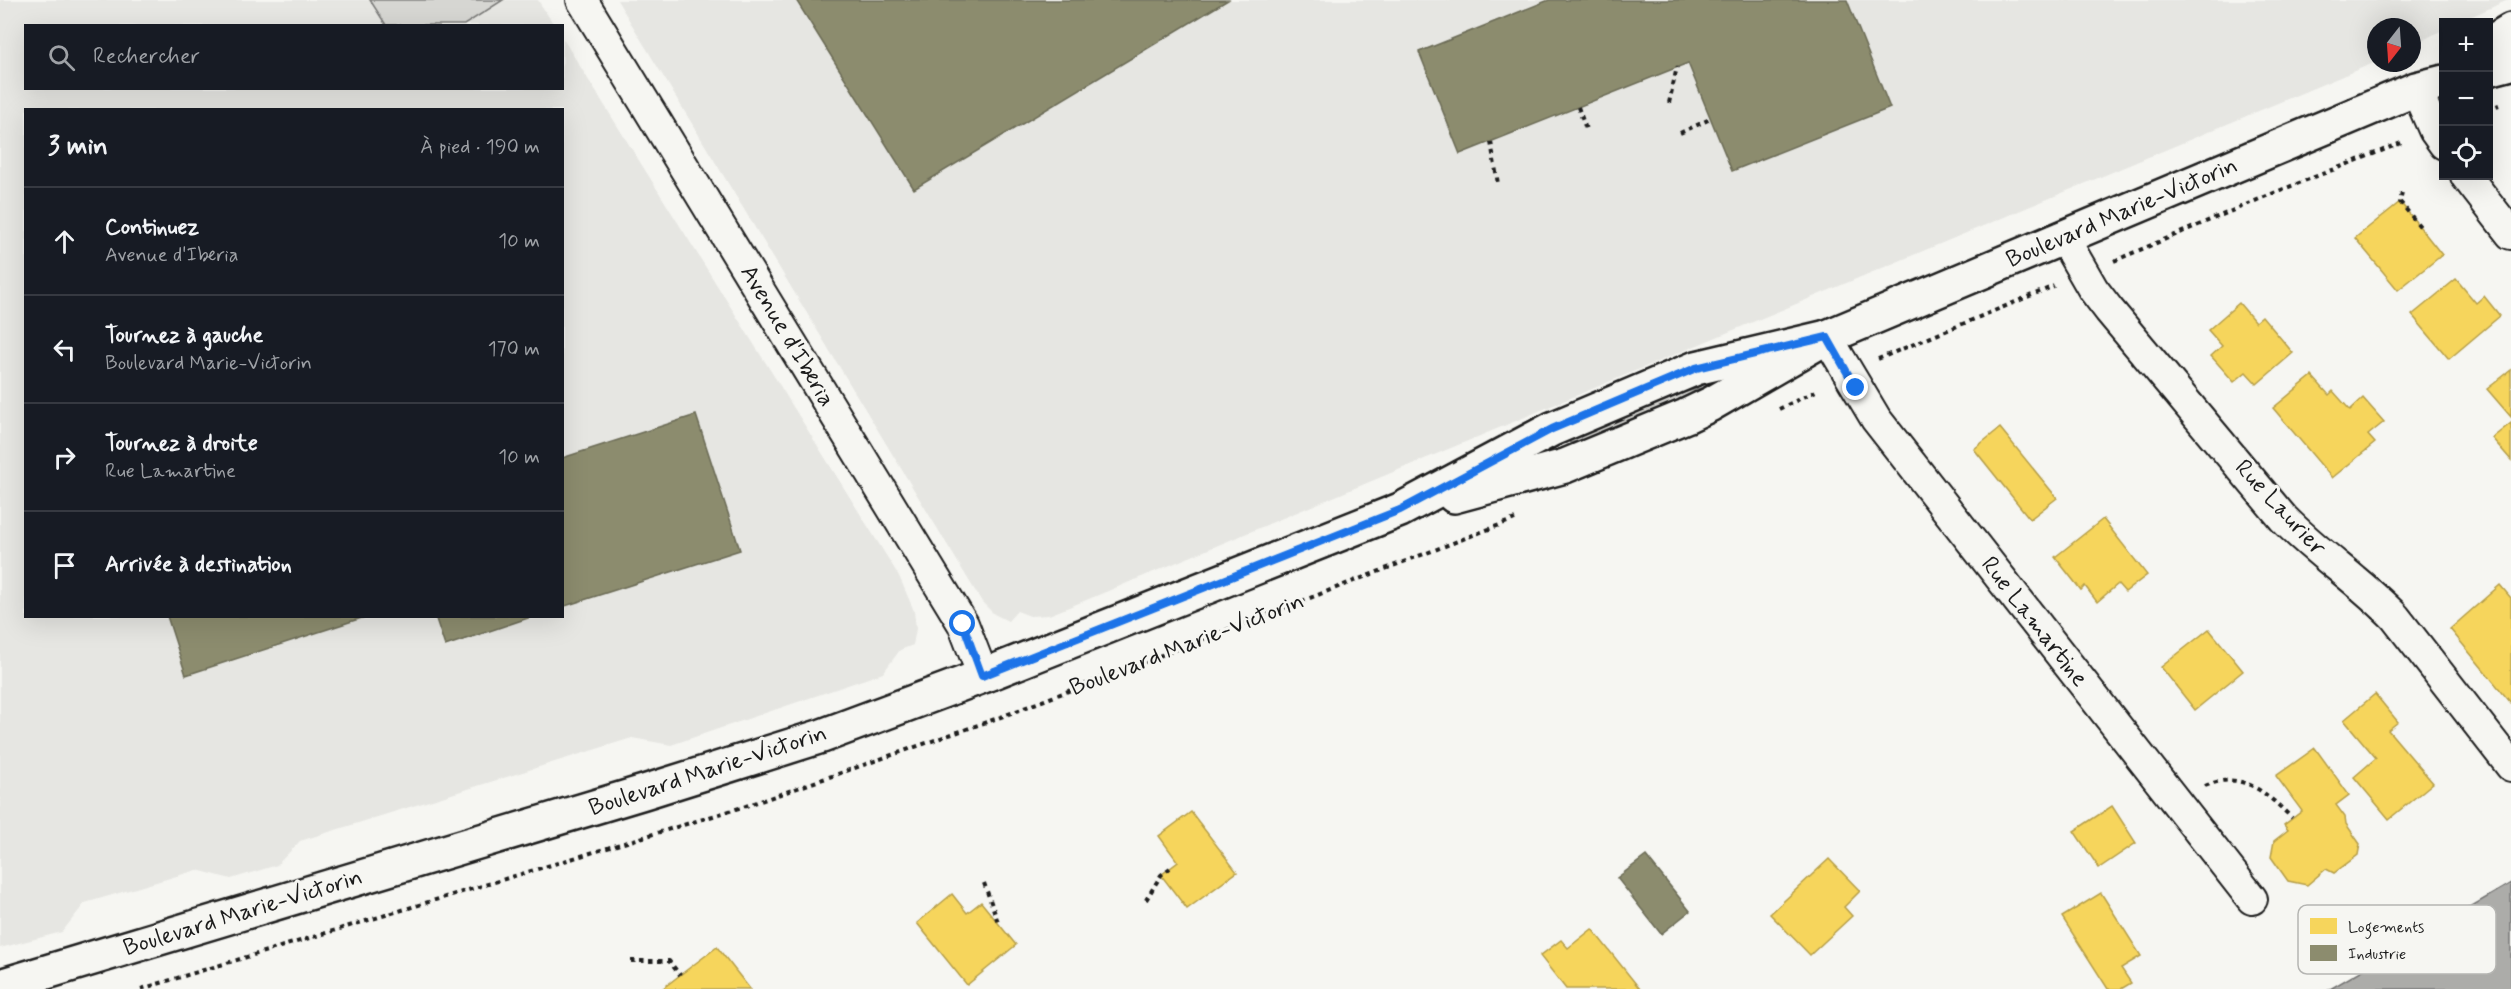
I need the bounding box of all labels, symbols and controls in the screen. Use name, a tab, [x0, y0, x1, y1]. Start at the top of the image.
north arrow	[2367, 18, 2421, 72]
map controls	[2439, 18, 2493, 180]
button: +	[2439, 18, 2493, 72]
search box	[24, 24, 564, 90]
icon: search	[45, 41, 78, 74]
text: Rechercher	[93, 43, 200, 71]
button: −	[2439, 72, 2493, 126]
button: locate	[2439, 126, 2493, 180]
text: 3 min	[48, 130, 108, 164]
text: À pied · 190 m	[420, 134, 540, 161]
street label: Boulevard Marie-Victorin	[2002, 150, 2242, 276]
text: Continuez	[105, 214, 199, 242]
icon: ahead	[48, 225, 81, 258]
text: 10 m	[498, 228, 540, 255]
text: Avenue d'Iberia	[105, 242, 239, 269]
street label: Avenue d'Iberia	[732, 259, 842, 413]
text: Tournez à gauche	[105, 322, 263, 350]
icon: left	[48, 333, 81, 366]
text: 170 m	[488, 336, 540, 363]
text: Boulevard Marie-Victorin	[105, 350, 312, 377]
route end	[1842, 374, 1868, 400]
text: Tournez à droite	[105, 430, 258, 458]
icon: right	[48, 441, 81, 474]
text: 10 m	[498, 444, 540, 471]
street label: Rue Laurier	[2227, 453, 2333, 563]
text: Rue Lamartine	[105, 458, 236, 485]
icon: arrive	[48, 549, 81, 582]
text: Arrivée à destination	[105, 551, 292, 579]
street label: Rue Lamartine	[1973, 551, 2095, 694]
street label: Boulevard Marie-Victorin	[1065, 586, 1309, 704]
route start	[949, 610, 975, 636]
street label: Boulevard Marie-Victorin	[585, 718, 831, 824]
street label: Boulevard Marie-Victorin	[120, 862, 366, 964]
legend	[2298, 905, 2496, 974]
text: Logements	[2348, 917, 2424, 939]
text: Industrie	[2348, 944, 2406, 965]

